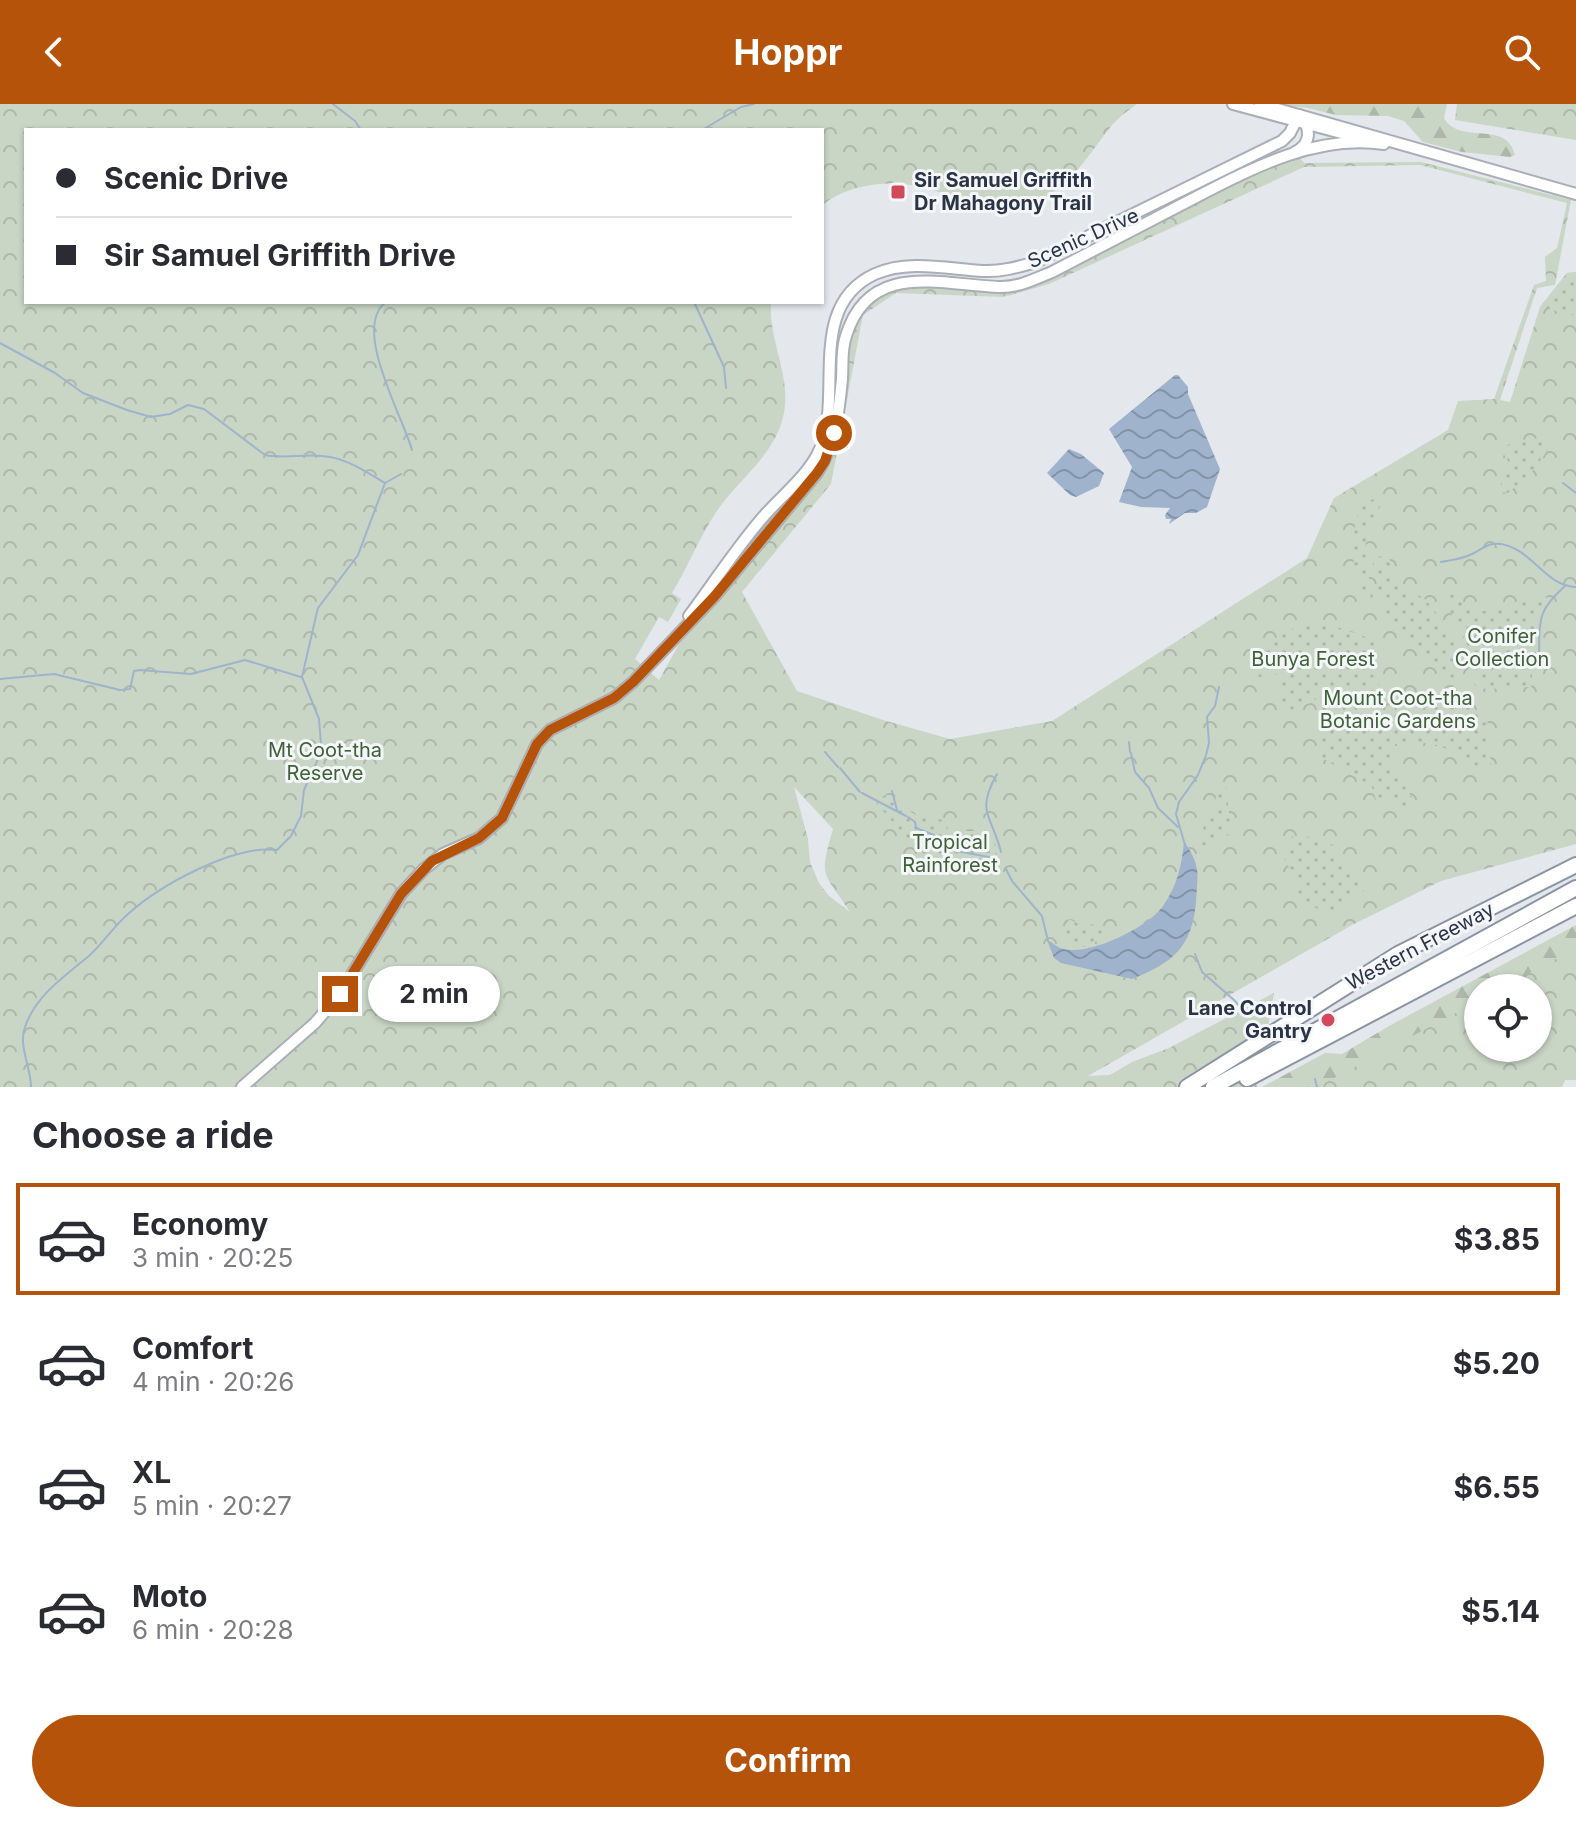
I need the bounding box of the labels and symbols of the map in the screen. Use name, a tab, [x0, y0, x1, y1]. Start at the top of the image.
place label: Sir Samuel Griffith Dr Mahagony Trail	[914, 168, 1092, 215]
marker: Sir Samuel Griffith Dr Mahagony Trail	[889, 183, 907, 201]
street label: Scenic Drive	[1024, 203, 1142, 273]
route start	[816, 415, 852, 451]
park label: Conifer Collection	[1455, 624, 1549, 671]
park label: Bunya Forest	[1251, 647, 1375, 671]
park label: Mount Coot-tha Botanic Gardens	[1320, 686, 1476, 733]
park label: Mt Coot-tha Reserve	[268, 738, 382, 785]
park label: Tropical Rainforest	[902, 830, 998, 877]
street label: Western Freeway	[1342, 897, 1498, 995]
callout: 2 min	[368, 966, 500, 1022]
route end	[322, 976, 358, 1012]
place label: Lane Control Gantry	[1188, 996, 1312, 1043]
marker: Lane Control Gantry	[1319, 1011, 1337, 1029]

